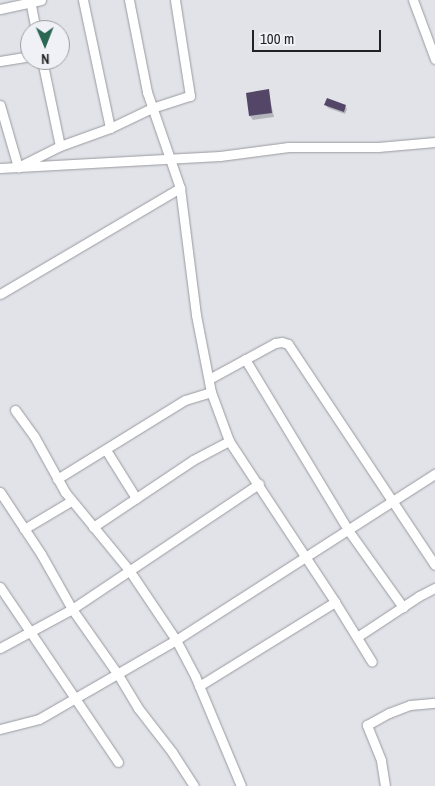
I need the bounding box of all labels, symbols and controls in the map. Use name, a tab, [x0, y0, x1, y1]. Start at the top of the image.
north arrow	[20, 20, 70, 70]
scale bar	[255, 20, 384, 52]
text: 100 m	[260, 28, 294, 49]
text: N	[41, 50, 50, 68]

